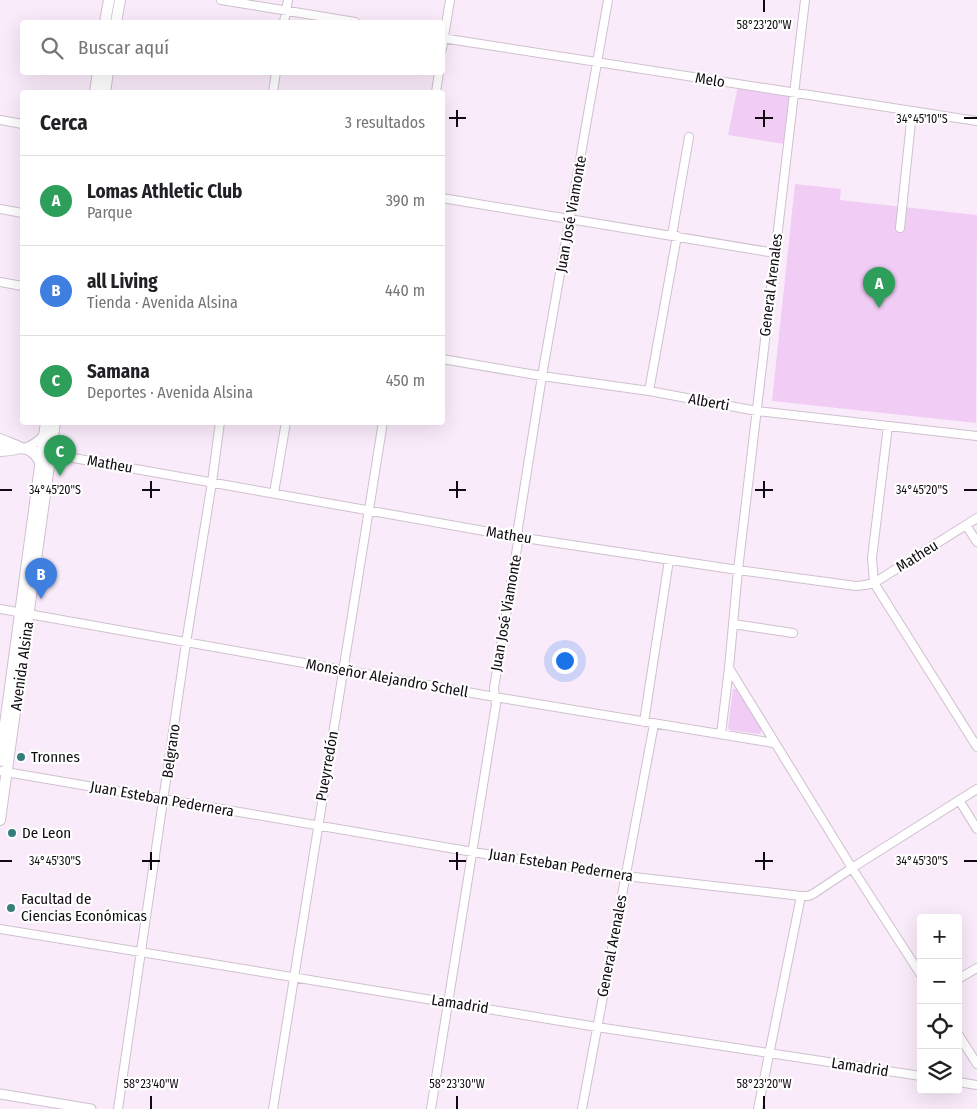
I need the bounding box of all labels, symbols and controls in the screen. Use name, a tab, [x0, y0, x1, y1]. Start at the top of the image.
text: 58°23'20"W	[736, 18, 792, 32]
search box	[20, 20, 445, 75]
icon: search	[38, 34, 66, 62]
text: Buscar aquí	[78, 36, 169, 59]
street label: Melo	[694, 69, 726, 91]
text: Cerca	[40, 110, 88, 136]
text: 34°45'10"S	[896, 112, 948, 126]
text: 3 resultados	[345, 113, 425, 132]
street label: Juan José Viamonte	[552, 154, 590, 274]
text: Lomas Athletic Club	[87, 180, 242, 203]
text: A	[52, 191, 60, 210]
text: 390 m	[386, 191, 425, 210]
text: Parque	[87, 203, 132, 222]
street label: General Arenales	[756, 232, 786, 338]
pin: A	[863, 267, 895, 308]
text: all Living	[87, 270, 158, 293]
text: B	[52, 281, 60, 300]
text: 440 m	[385, 281, 425, 300]
text: Tienda · Avenida Alsina	[87, 293, 238, 312]
text: Samana	[87, 360, 150, 383]
text: C	[52, 371, 60, 390]
text: 450 m	[386, 371, 425, 390]
text: Deportes · Avenida Alsina	[87, 383, 253, 402]
street label: Alberti	[687, 390, 731, 414]
pin: C	[44, 435, 76, 476]
street label: Matheu	[86, 451, 134, 477]
text: 34°45'20"S	[29, 483, 81, 497]
text: 34°45'20"S	[896, 483, 948, 497]
street label: Matheu	[485, 523, 533, 547]
street label: Matheu	[893, 536, 941, 576]
street label: Juan José Viamonte	[487, 553, 525, 673]
pin: B	[25, 558, 57, 599]
street label: Avenida Alsina	[7, 620, 37, 712]
your location	[552, 648, 578, 674]
street label: Monseñor Alejandro Schell	[304, 655, 470, 701]
street label: Belgrano	[158, 723, 184, 779]
street label: Pueyrredón	[312, 730, 342, 802]
place label: Tronnes	[31, 748, 80, 766]
marker: Tronnes	[15, 751, 27, 763]
street label: Juan Esteban Pedernera	[89, 777, 235, 821]
place label: De Leon	[22, 824, 71, 842]
marker: De Leon	[6, 827, 18, 839]
street label: Juan Esteban Pedernera	[488, 845, 634, 885]
text: 34°45'30"S	[29, 854, 81, 868]
text: 34°45'30"S	[896, 854, 948, 868]
place label: Facultad de Ciencias Económicas	[21, 890, 147, 925]
street label: General Arenales	[593, 893, 631, 999]
marker: Facultad de Ciencias Económicas	[5, 902, 17, 914]
map controls	[917, 914, 962, 1094]
button: +	[917, 914, 962, 959]
button: −	[917, 959, 962, 1004]
street label: Lamadrid	[430, 991, 490, 1017]
button: locate	[917, 1004, 962, 1049]
button: layers	[917, 1049, 962, 1094]
street label: Lamadrid	[830, 1054, 890, 1080]
text: 58°23'40"W	[123, 1077, 179, 1091]
text: 58°23'30"W	[429, 1077, 485, 1091]
text: 58°23'20"W	[736, 1077, 792, 1091]

